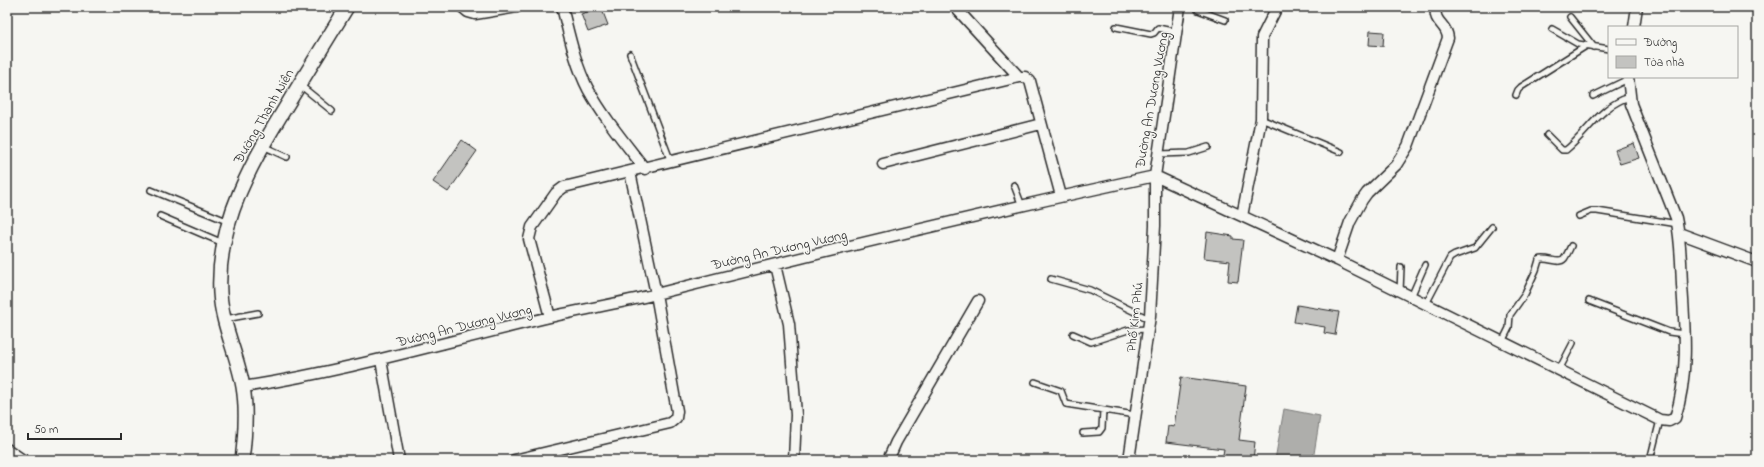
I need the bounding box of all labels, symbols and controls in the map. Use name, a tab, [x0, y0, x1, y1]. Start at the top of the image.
legend	[1608, 26, 1738, 78]
street label: Đường An Dương Vương	[1130, 30, 1176, 171]
text: Đường	[1643, 34, 1677, 53]
text: Tòa nhà	[1644, 54, 1684, 72]
street label: Đường Thanh Niên	[228, 65, 301, 170]
street label: Đường An Dương Vương	[709, 225, 849, 277]
street label: Phố Kim Phú	[1121, 281, 1150, 353]
street label: Đường An Dương Vương	[394, 300, 534, 355]
scale bar	[28, 415, 121, 441]
text: 50 m	[34, 421, 58, 439]

